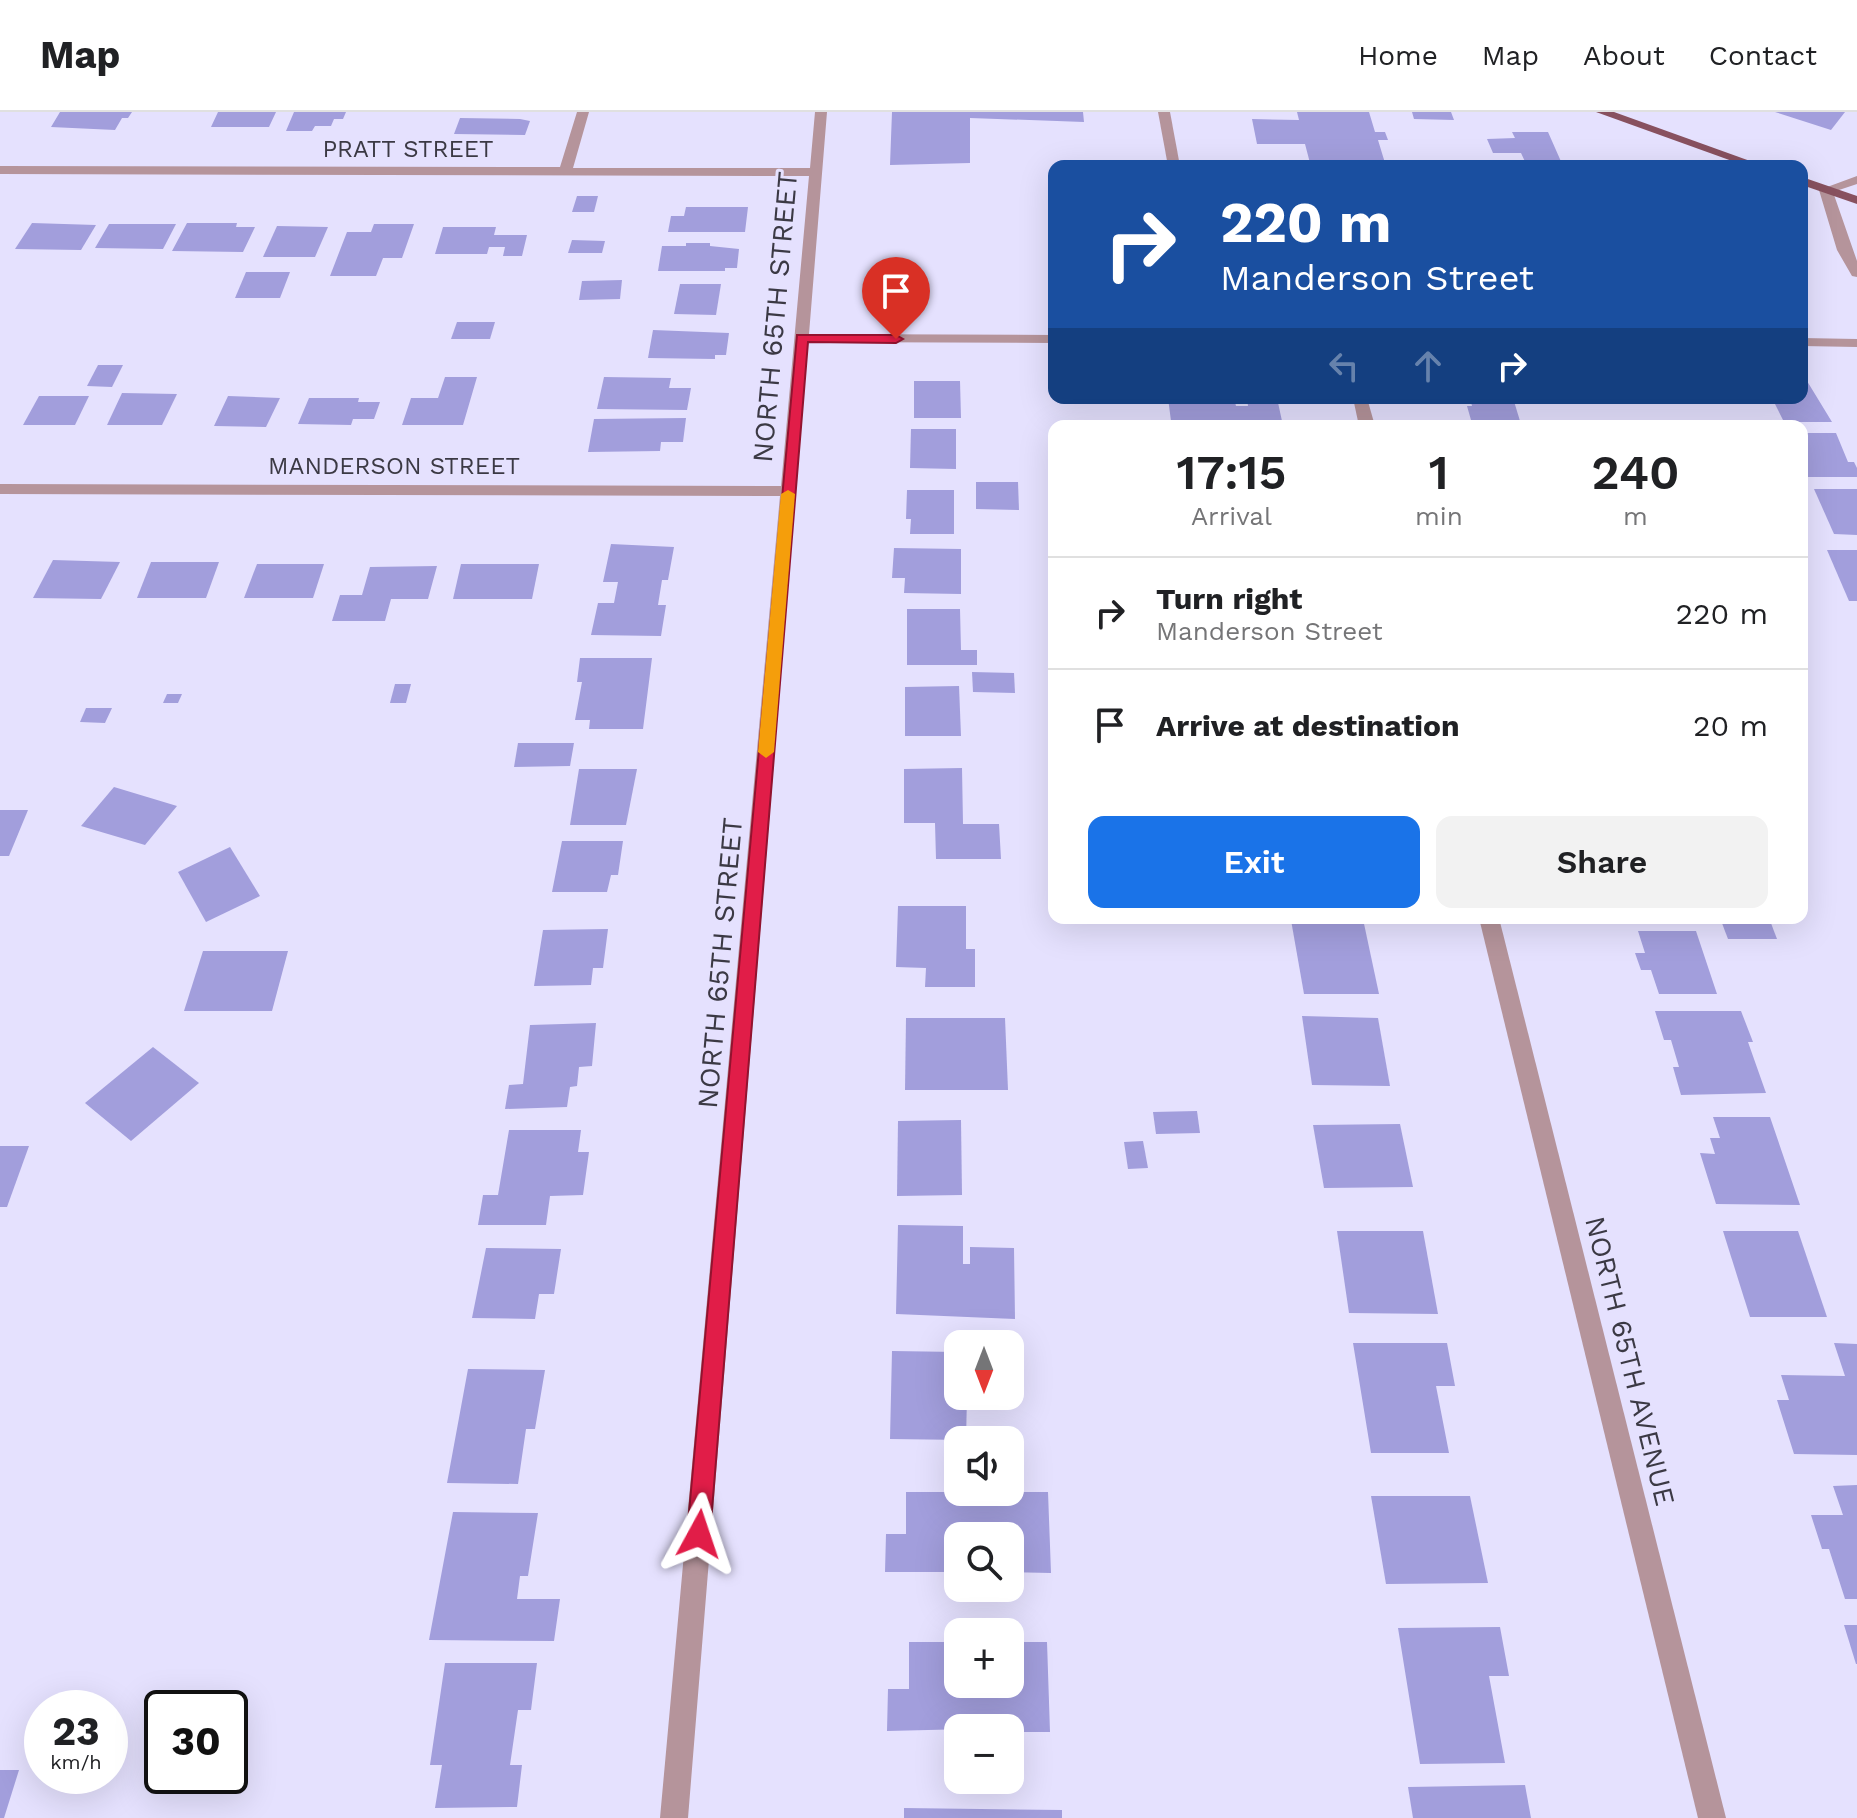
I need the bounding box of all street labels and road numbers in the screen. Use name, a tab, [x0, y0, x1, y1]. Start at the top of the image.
street label: PRATT STREET	[322, 135, 494, 163]
street label: NORTH 65TH STREET	[746, 170, 804, 464]
street label: MANDERSON STREET	[268, 452, 520, 480]
street label: NORTH 65TH STREET	[691, 816, 749, 1110]
street label: NORTH 65TH AVENUE	[1578, 1213, 1682, 1509]

